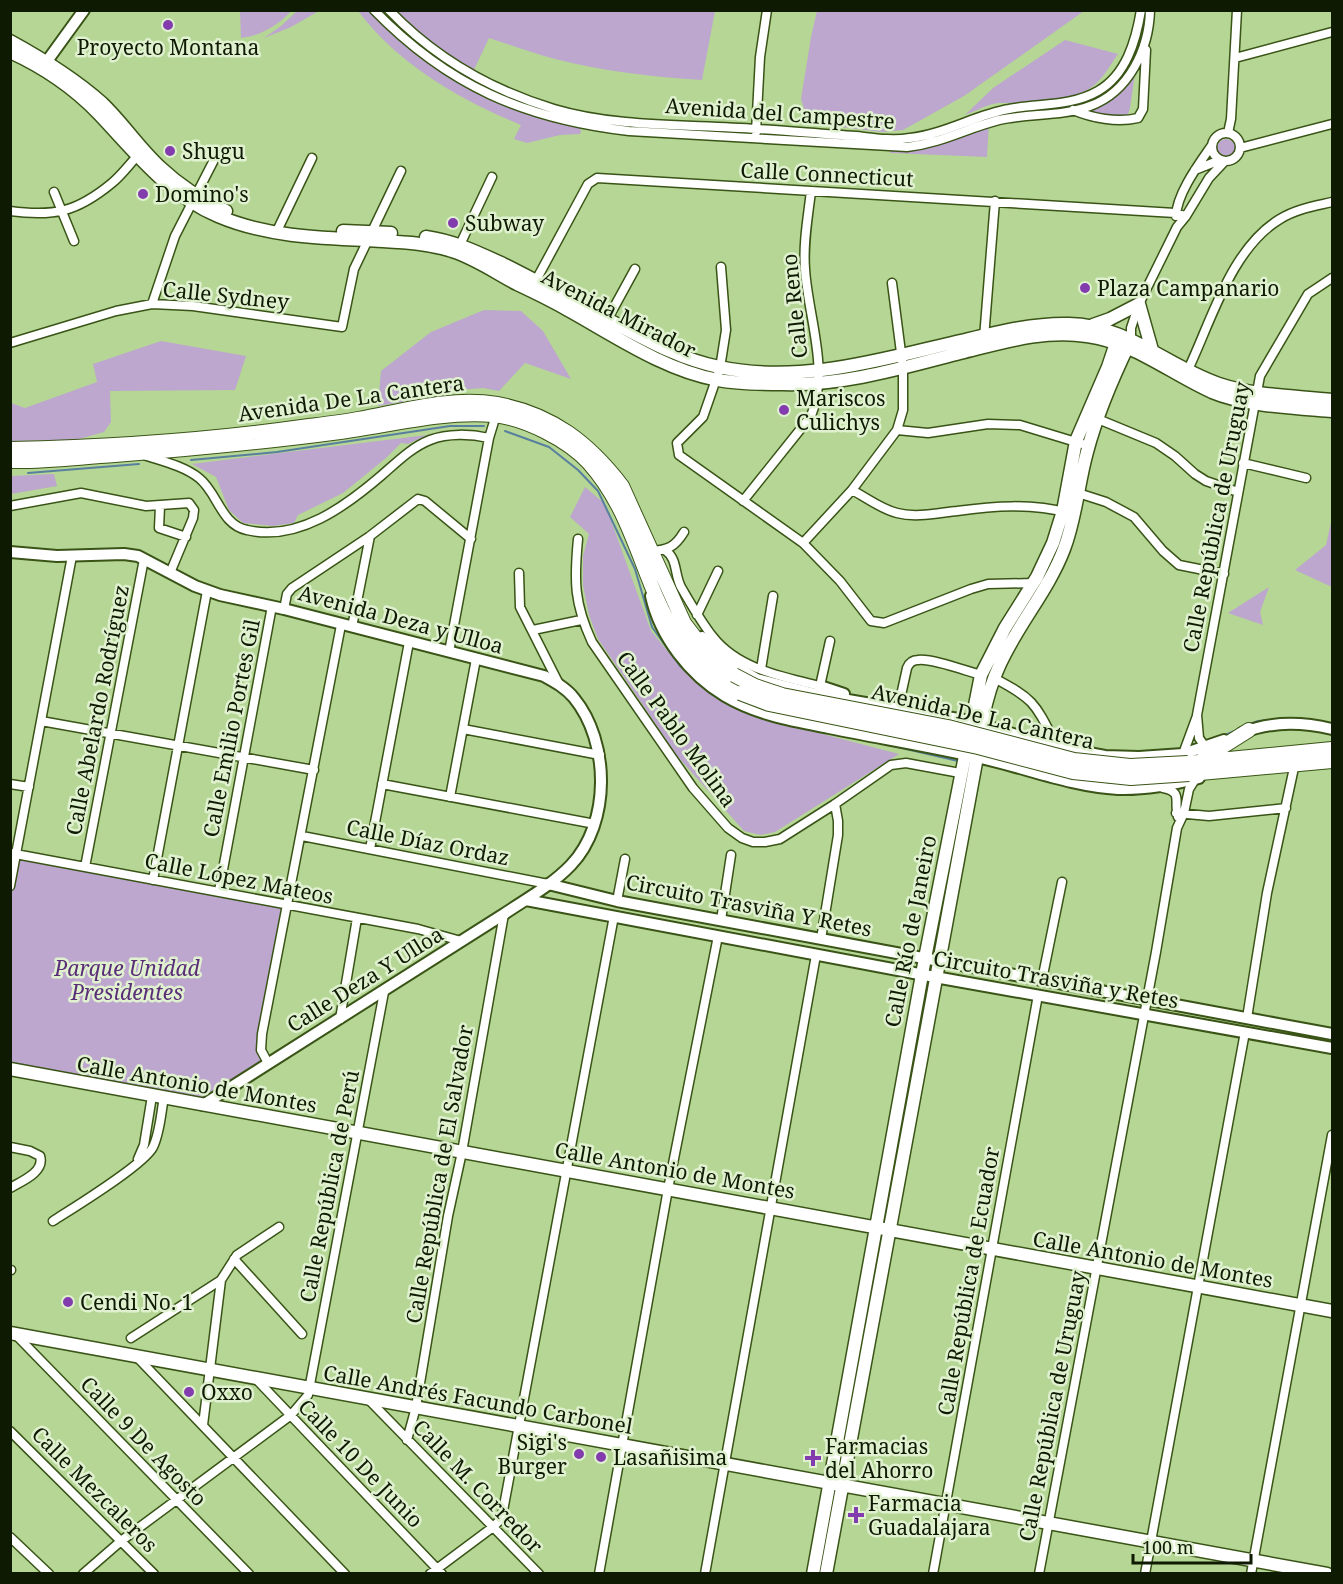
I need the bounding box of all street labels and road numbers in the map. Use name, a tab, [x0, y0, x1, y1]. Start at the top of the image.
street label: Avenida del Campestre	[664, 91, 896, 135]
street label: Calle Connecticut	[740, 155, 914, 193]
street label: Calle Reno	[775, 252, 813, 360]
street label: Avenida Mirador	[537, 262, 701, 364]
street label: Calle Sydney	[161, 274, 291, 316]
street label: Avenida De La Cantera	[236, 368, 466, 428]
street label: Calle República de Uruguay	[1176, 379, 1256, 655]
street label: Avenida Deza y Ulloa	[295, 578, 507, 660]
street label: Calle Abelardo Rodríguez	[59, 583, 135, 837]
street label: Calle Emilio Portes Gil	[196, 616, 266, 839]
street label: Calle Pablo Molina	[611, 645, 743, 813]
street label: Avenida De La Cantera	[869, 677, 1097, 755]
street label: Calle Díaz Ordaz	[344, 812, 512, 872]
street label: Calle Río de Janeiro	[878, 833, 942, 1029]
street label: Calle López Mateos	[142, 846, 336, 910]
street label: Circuito Trasviña Y Retes	[624, 867, 874, 943]
street label: Calle Deza Y Ulloa	[281, 920, 449, 1038]
street label: Circuito Trasviña y Retes	[931, 944, 1181, 1014]
street label: Calle República de El Salvador	[399, 1022, 479, 1325]
street label: Calle Antonio de Montes	[75, 1049, 319, 1119]
street label: Calle República de Perú	[293, 1067, 365, 1305]
street label: Calle Antonio de Montes	[553, 1135, 797, 1205]
street label: Calle República de Ecuador	[931, 1144, 1005, 1418]
street label: Calle Antonio de Montes	[1031, 1224, 1275, 1294]
street label: Calle República de Uruguay	[1012, 1268, 1092, 1544]
street label: Calle Andrés Facundo Carbonel	[321, 1358, 635, 1440]
street label: Calle 9 De Agosto	[75, 1370, 213, 1512]
street label: Calle 10 De Junio	[292, 1393, 430, 1533]
street label: Calle M. Corredor	[407, 1413, 549, 1559]
street label: Calle Mezcaleros	[26, 1420, 164, 1558]

